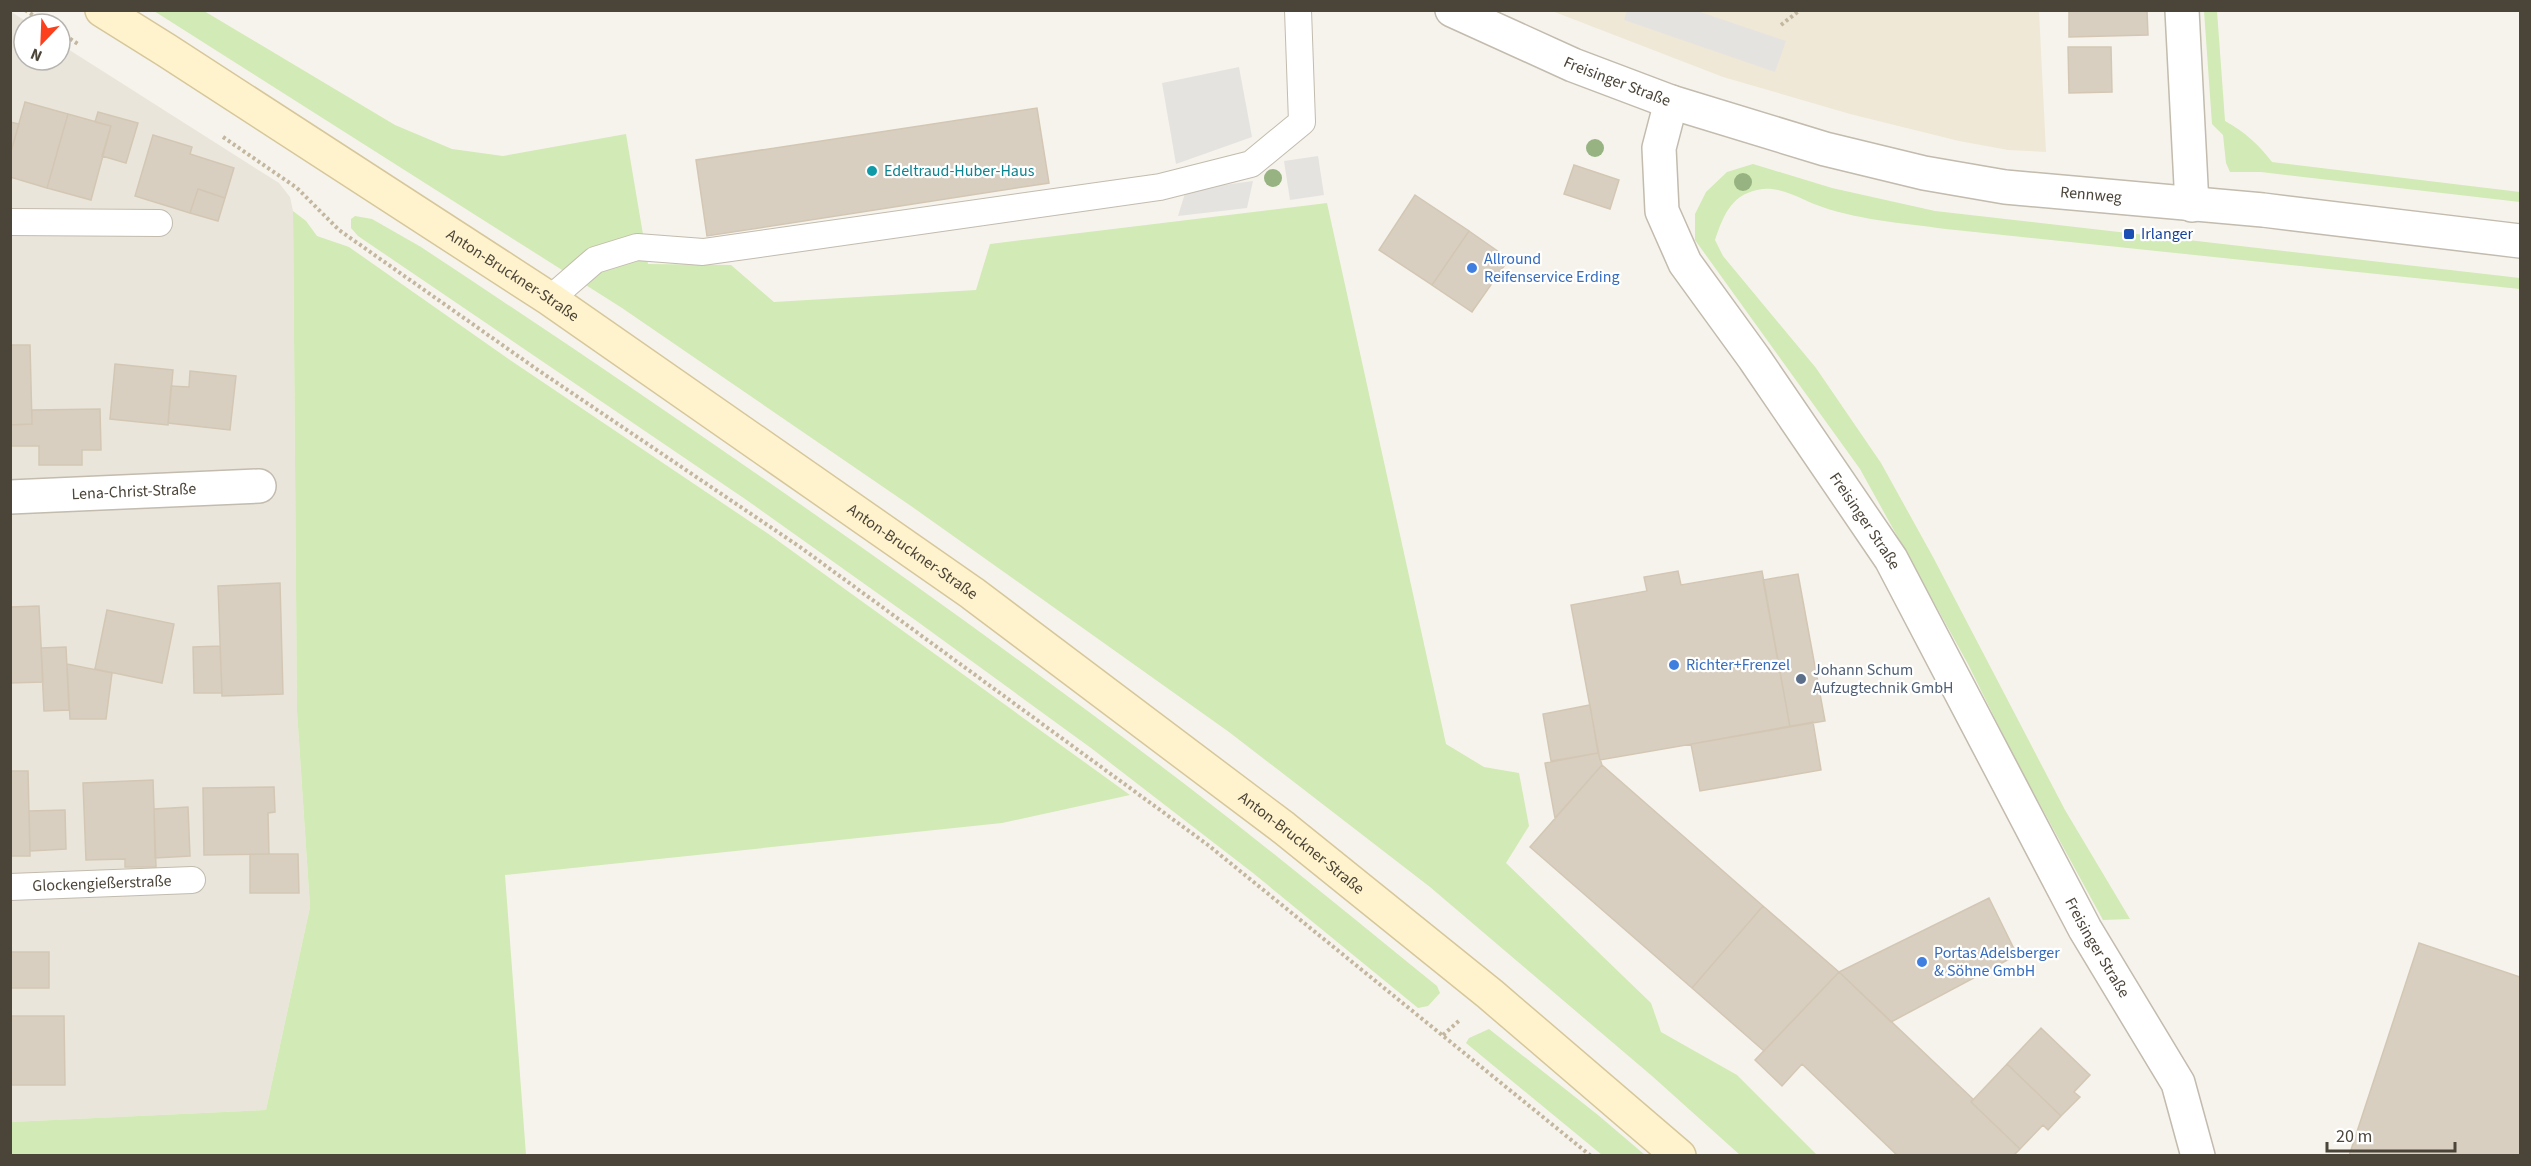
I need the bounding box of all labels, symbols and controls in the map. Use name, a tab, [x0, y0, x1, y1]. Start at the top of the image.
north arrow	[12, 12, 72, 72]
text: N	[27, 43, 46, 67]
street label: Freisinger Straße	[1560, 51, 1674, 112]
place label: Edeltraud-Huber-Haus	[884, 160, 1035, 182]
marker: Edeltraud-Huber-Haus	[865, 164, 879, 178]
street label: Rennweg	[2059, 181, 2123, 208]
place label: Irlanger	[2141, 223, 2193, 245]
street label: Anton-Bruckner-Straße	[442, 224, 584, 327]
marker: Irlanger	[2122, 227, 2136, 241]
place label: Allround Reifenservice Erding	[1484, 248, 1620, 288]
marker: Allround Reifenservice Erding	[1465, 261, 1479, 275]
street label: Freisinger Straße	[1824, 468, 1906, 573]
street label: Lena-Christ-Straße	[71, 478, 197, 505]
street label: Anton-Bruckner-Straße	[843, 498, 983, 605]
place label: Richter+Frenzel	[1686, 654, 1790, 676]
marker: Richter+Frenzel	[1667, 658, 1681, 672]
place label: Johann Schum Aufzugtechnik GmbH	[1813, 659, 1954, 699]
marker: Johann Schum Aufzugtechnik GmbH	[1794, 672, 1808, 686]
street label: Anton-Bruckner-Straße	[1234, 787, 1369, 900]
street label: Glockengießerstraße	[32, 870, 172, 897]
street label: Freisinger Straße	[2059, 893, 2135, 1002]
place label: Portas Adelsberger & Söhne GmbH	[1934, 942, 2060, 982]
marker: Portas Adelsberger & Söhne GmbH	[1915, 955, 1929, 969]
scale bar	[2327, 1115, 2454, 1153]
text: 20 m	[2336, 1124, 2372, 1149]

